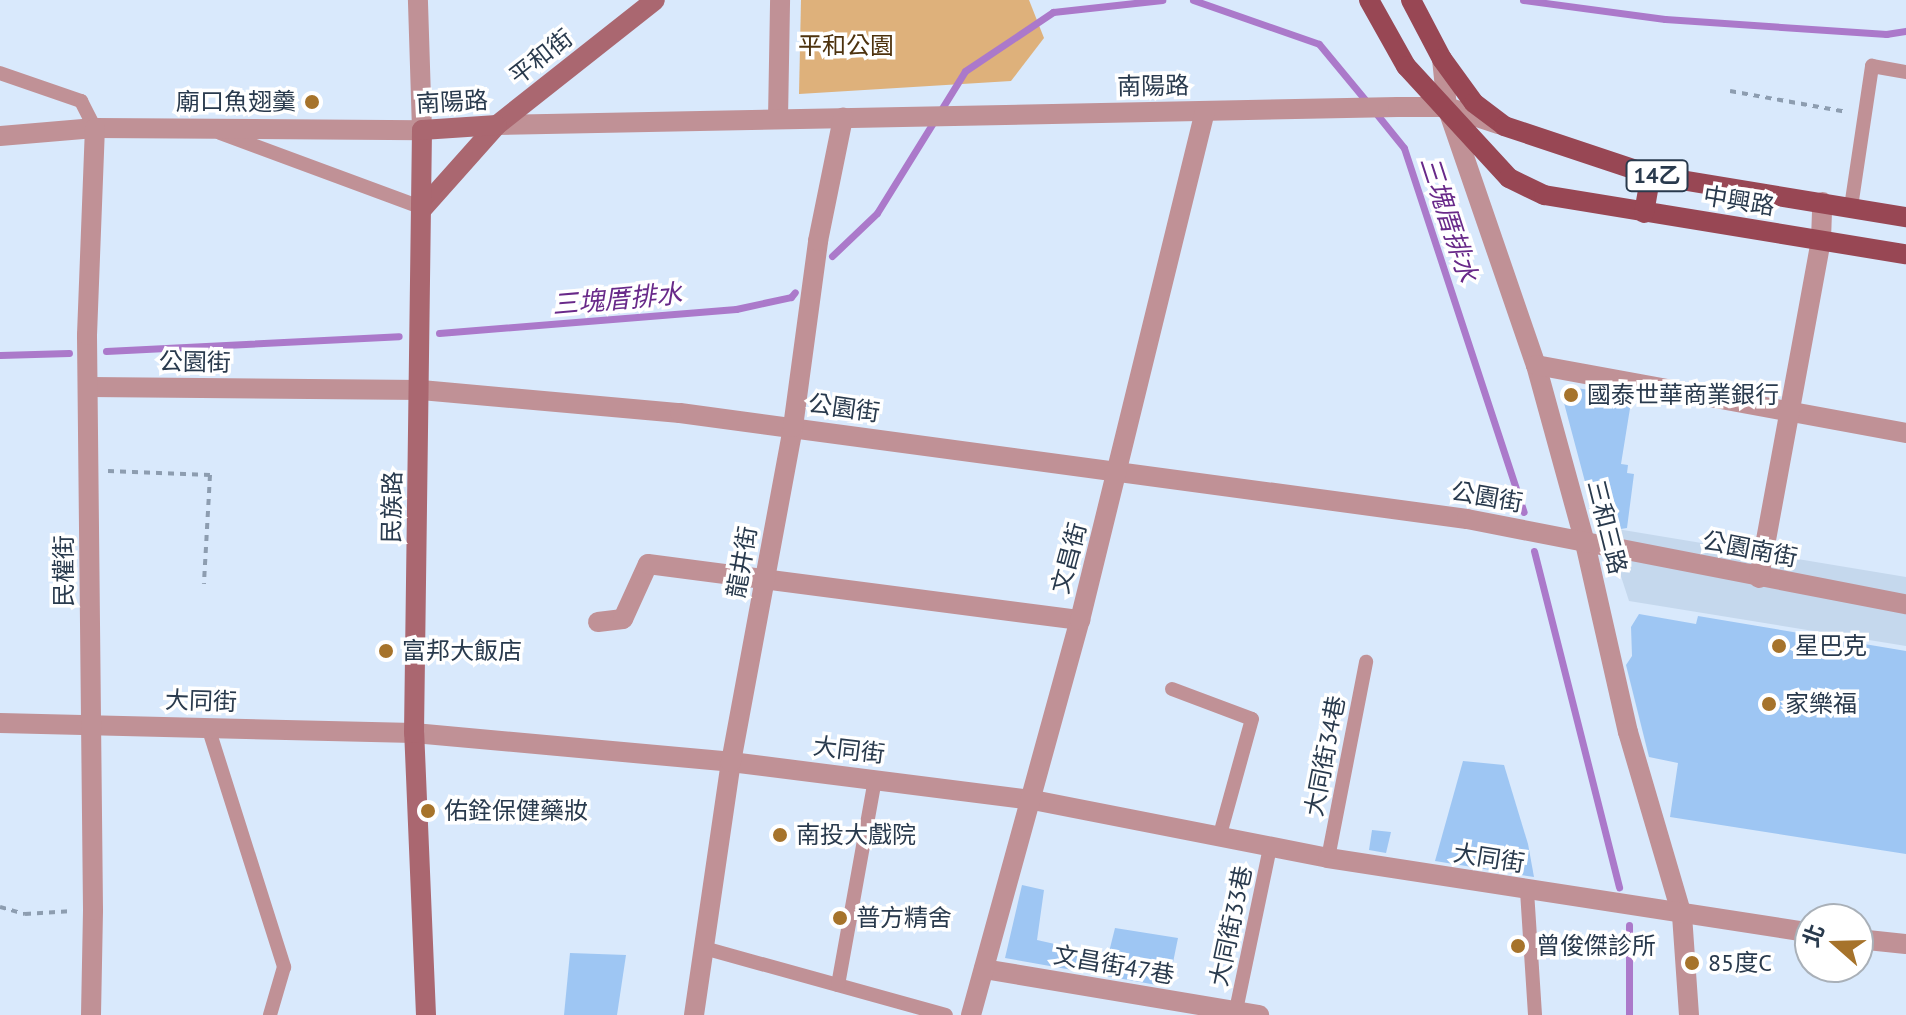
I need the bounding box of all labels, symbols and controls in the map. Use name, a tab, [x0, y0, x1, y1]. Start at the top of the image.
street label: 平和街	[504, 23, 578, 91]
park label: 平和公園	[798, 32, 894, 60]
street label: 南陽路	[1117, 71, 1189, 101]
street label: 南陽路	[415, 86, 489, 118]
place label: 廟口魚翅羹	[176, 88, 296, 116]
marker: 廟口魚翅羹	[303, 93, 321, 111]
water label: 三塊厝排水	[1414, 152, 1484, 286]
road number: 14乙	[1625, 158, 1689, 194]
street label: 中興路	[1701, 181, 1777, 221]
water label: 三塊厝排水	[551, 278, 683, 320]
street label: 公園街	[159, 347, 231, 377]
place label: 國泰世華商業銀行	[1587, 381, 1779, 409]
marker: 國泰世華商業銀行	[1562, 386, 1580, 404]
street label: 公園街	[806, 389, 882, 427]
street label: 民族路	[377, 471, 407, 543]
street label: 公園街	[1449, 477, 1525, 517]
street label: 三和三路	[1581, 477, 1633, 577]
street label: 文昌街	[1046, 519, 1092, 597]
street label: 龍井街	[722, 524, 762, 600]
street label: 公園南街	[1700, 526, 1800, 572]
street label: 民權街	[50, 535, 78, 607]
place label: 星巴克	[1795, 632, 1867, 660]
place label: 富邦大飯店	[402, 637, 522, 665]
marker: 星巴克	[1770, 637, 1788, 655]
marker: 富邦大飯店	[377, 642, 395, 660]
street label: 大同街	[165, 685, 237, 717]
place label: 家樂福	[1785, 690, 1857, 718]
street label: 大同街34巷	[1299, 693, 1351, 819]
marker: 家樂福	[1760, 695, 1778, 713]
street label: 大同街	[812, 731, 886, 769]
place label: 佑銓保健藥妝	[444, 797, 588, 825]
marker: 佑銓保健藥妝	[419, 802, 437, 820]
place label: 南投大戲院	[796, 821, 916, 849]
marker: 南投大戲院	[771, 826, 789, 844]
street label: 大同街	[1451, 838, 1527, 878]
street label: 大同街33巷	[1204, 863, 1258, 989]
north arrow	[1794, 903, 1874, 983]
place label: 普方精舍	[856, 904, 952, 932]
marker: 普方精舍	[831, 909, 849, 927]
text: 北	[1796, 920, 1830, 951]
place label: 曾俊傑診所	[1536, 932, 1656, 960]
marker: 曾俊傑診所	[1507, 935, 1529, 957]
street label: 文昌街47巷	[1051, 940, 1177, 990]
place label: 85度C	[1708, 949, 1772, 977]
marker: 85度C	[1683, 954, 1701, 972]

